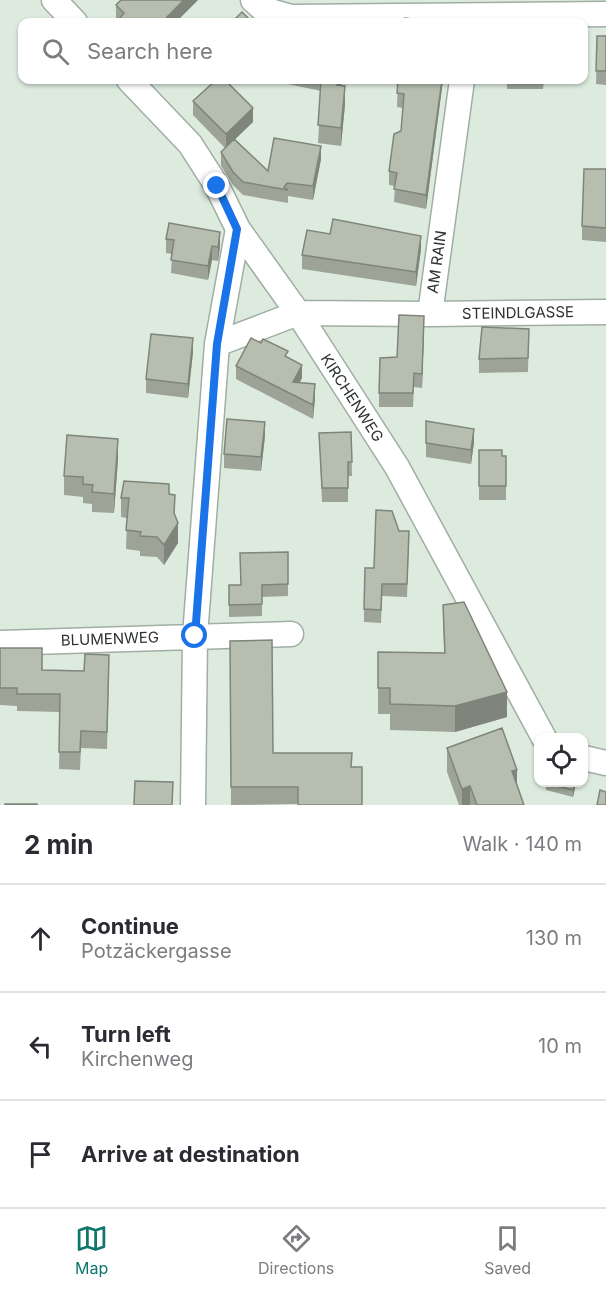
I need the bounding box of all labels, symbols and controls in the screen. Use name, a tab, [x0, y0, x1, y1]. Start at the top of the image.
search box	[18, 18, 588, 84]
icon: search	[39, 35, 72, 68]
text: Search here	[87, 38, 213, 64]
route end	[203, 172, 229, 198]
street label: AM RAIN	[423, 229, 450, 295]
street label: STEINDLGASSE	[462, 302, 574, 323]
street label: KIRCHENWEG	[317, 350, 388, 445]
route start	[181, 622, 207, 648]
street label: BLUMENWEG	[61, 627, 159, 650]
map controls	[534, 733, 588, 787]
button: locate	[534, 733, 588, 787]
text: 2 min	[24, 829, 94, 860]
text: Walk · 140 m	[462, 832, 582, 856]
text: Continue	[81, 913, 179, 939]
icon: ahead	[24, 922, 57, 955]
text: 130 m	[526, 926, 582, 950]
text: Potzäckergasse	[81, 939, 232, 963]
text: Turn left	[81, 1021, 171, 1047]
icon: left	[24, 1030, 57, 1063]
text: 10 m	[538, 1034, 582, 1058]
text: Kirchenweg	[81, 1047, 193, 1071]
icon: arrive	[24, 1138, 57, 1171]
text: Arrive at destination	[81, 1141, 300, 1167]
tab: Map	[75, 1222, 108, 1278]
tab: Directions	[258, 1222, 334, 1278]
tab: Saved	[484, 1222, 531, 1278]

